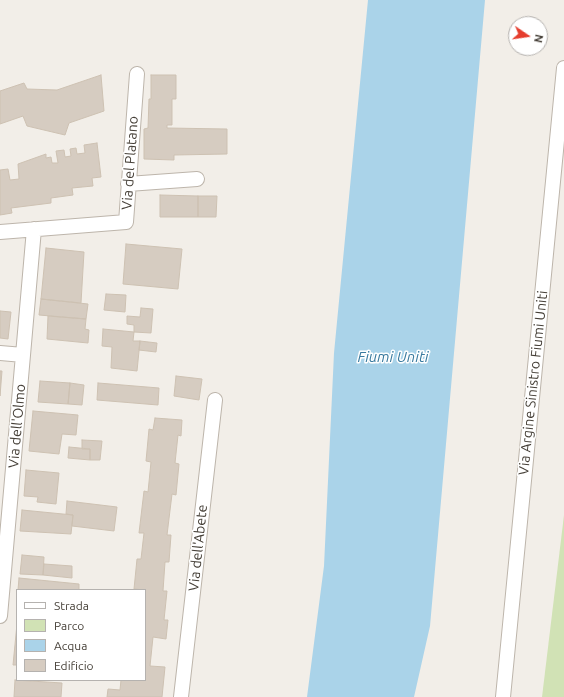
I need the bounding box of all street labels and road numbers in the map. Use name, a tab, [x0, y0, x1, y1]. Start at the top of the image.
street label: Via del Platano	[118, 116, 142, 210]
street label: Via Argine Sinistro Fiumi Uniti	[515, 290, 551, 476]
street label: Via dell'Olmo	[5, 383, 29, 469]
street label: Via dell'Abete	[185, 504, 211, 592]

